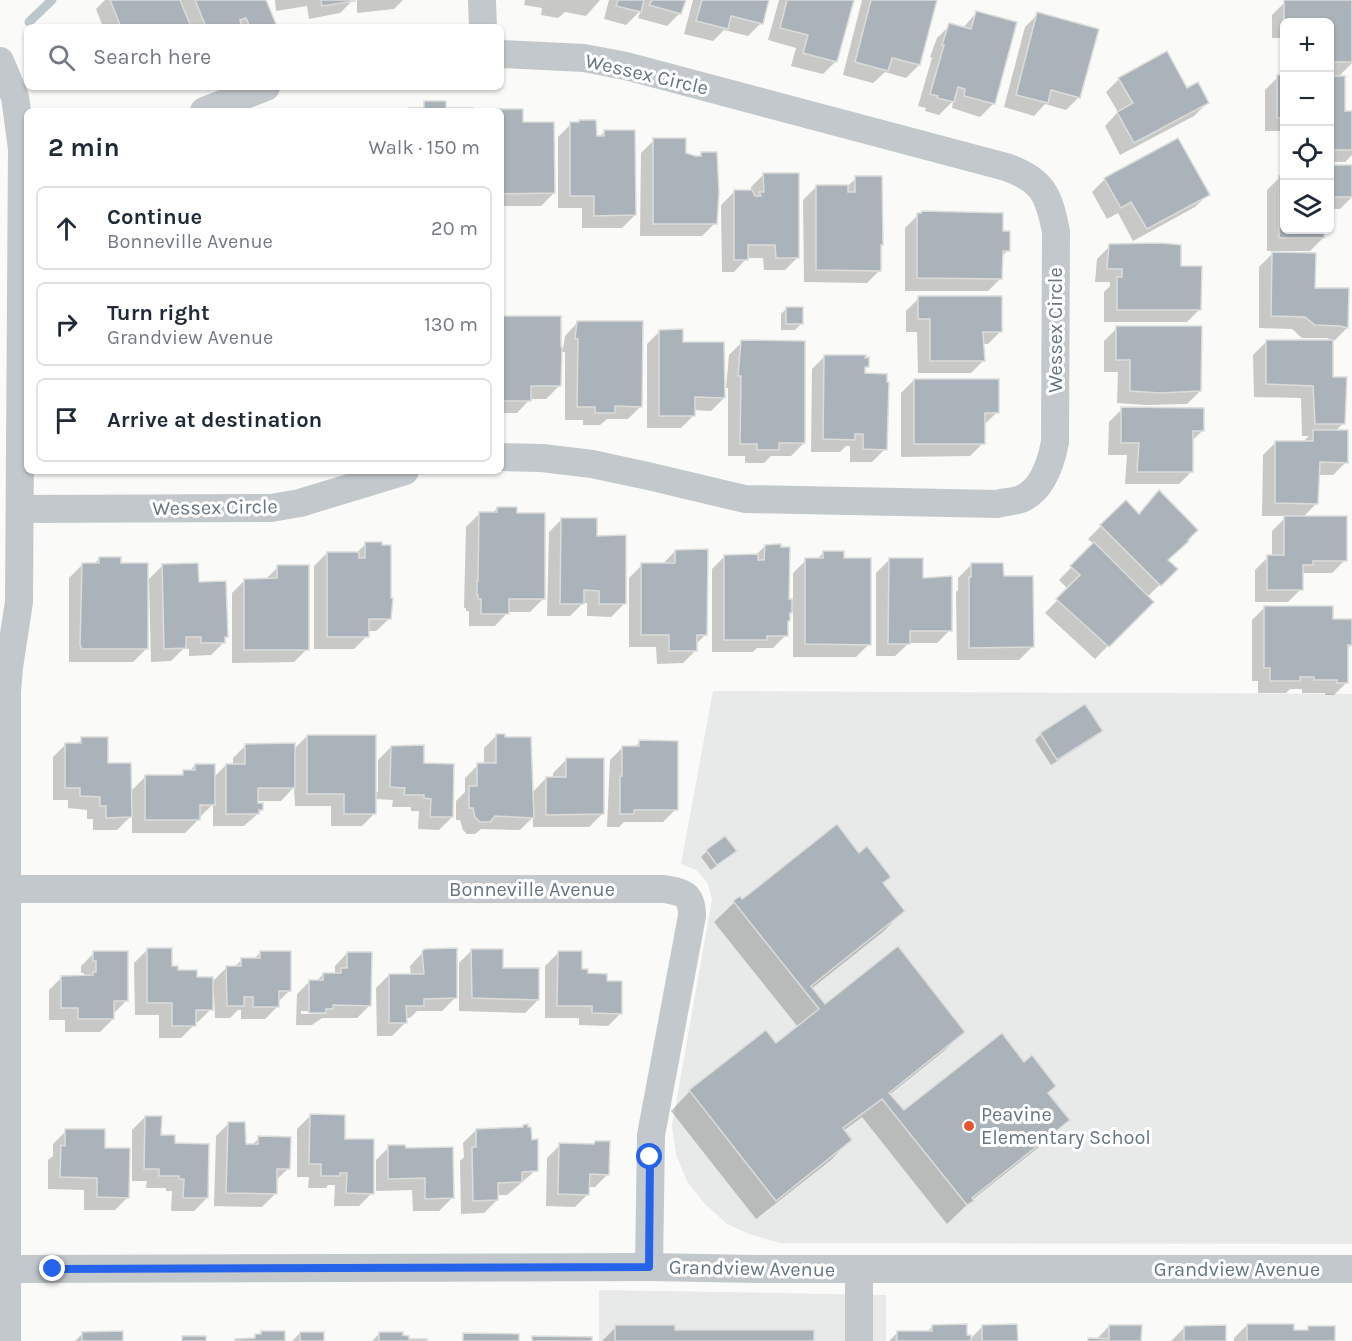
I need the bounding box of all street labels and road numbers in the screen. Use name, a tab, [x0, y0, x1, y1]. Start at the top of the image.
street label: Wessex Circle	[583, 49, 711, 100]
street label: Wessex Circle	[1044, 267, 1067, 393]
street label: Wessex Circle	[152, 495, 278, 520]
street label: Bonneville Avenue	[449, 878, 615, 901]
street label: Grandview Avenue	[669, 1256, 835, 1281]
street label: Grandview Avenue	[1154, 1258, 1320, 1281]

